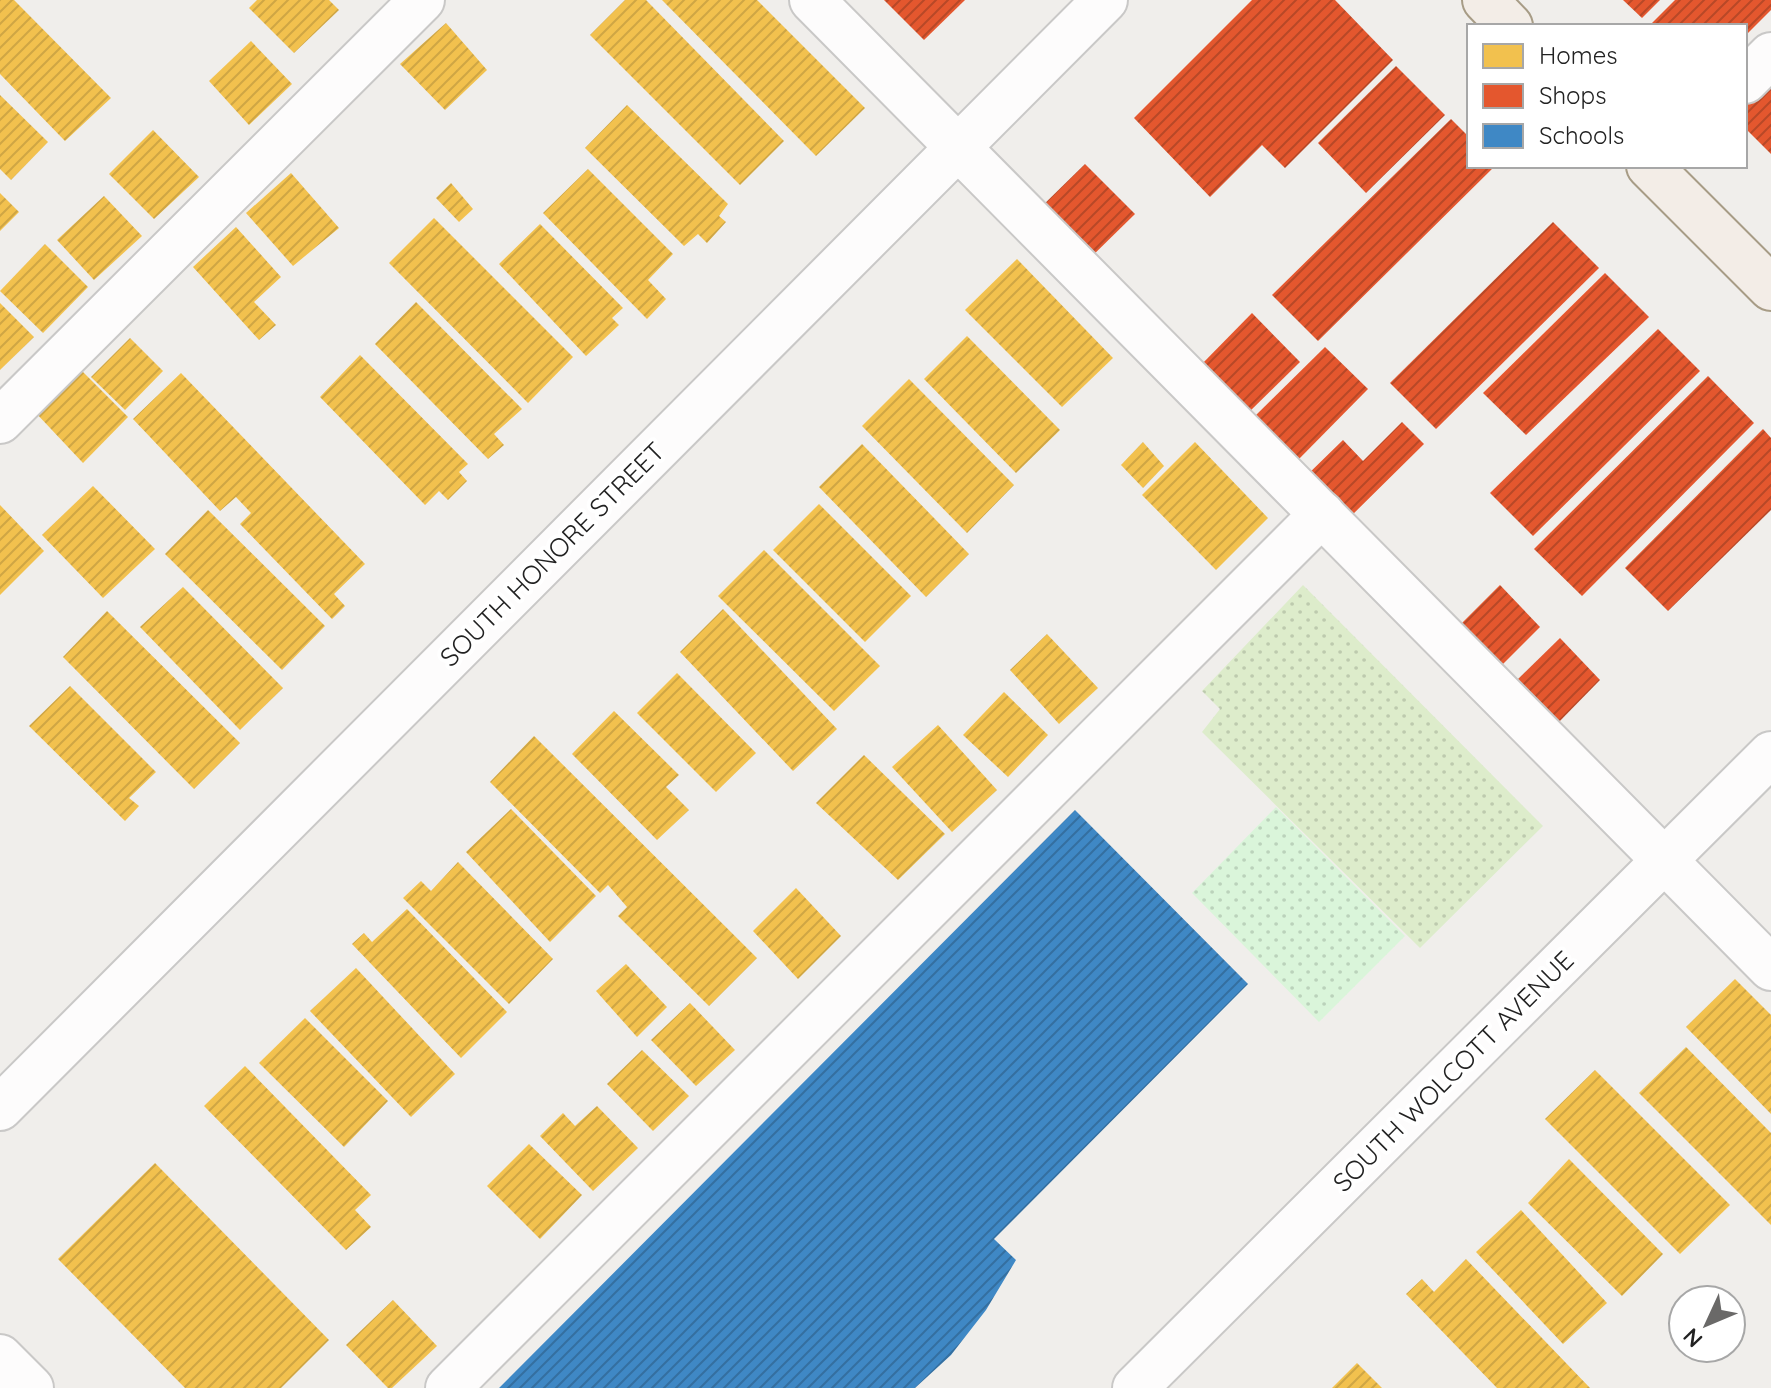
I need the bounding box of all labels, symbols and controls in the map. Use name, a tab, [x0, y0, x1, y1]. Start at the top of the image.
legend	[1467, 24, 1747, 168]
text: Homes	[1539, 40, 1617, 70]
text: Shops	[1539, 80, 1606, 110]
text: Schools	[1539, 120, 1624, 150]
street label: SOUTH HONORE STREET	[433, 435, 671, 673]
street label: SOUTH WOLCOTT AVENUE	[1326, 944, 1580, 1198]
north arrow	[1667, 1284, 1747, 1364]
text: N	[1677, 1322, 1708, 1353]

